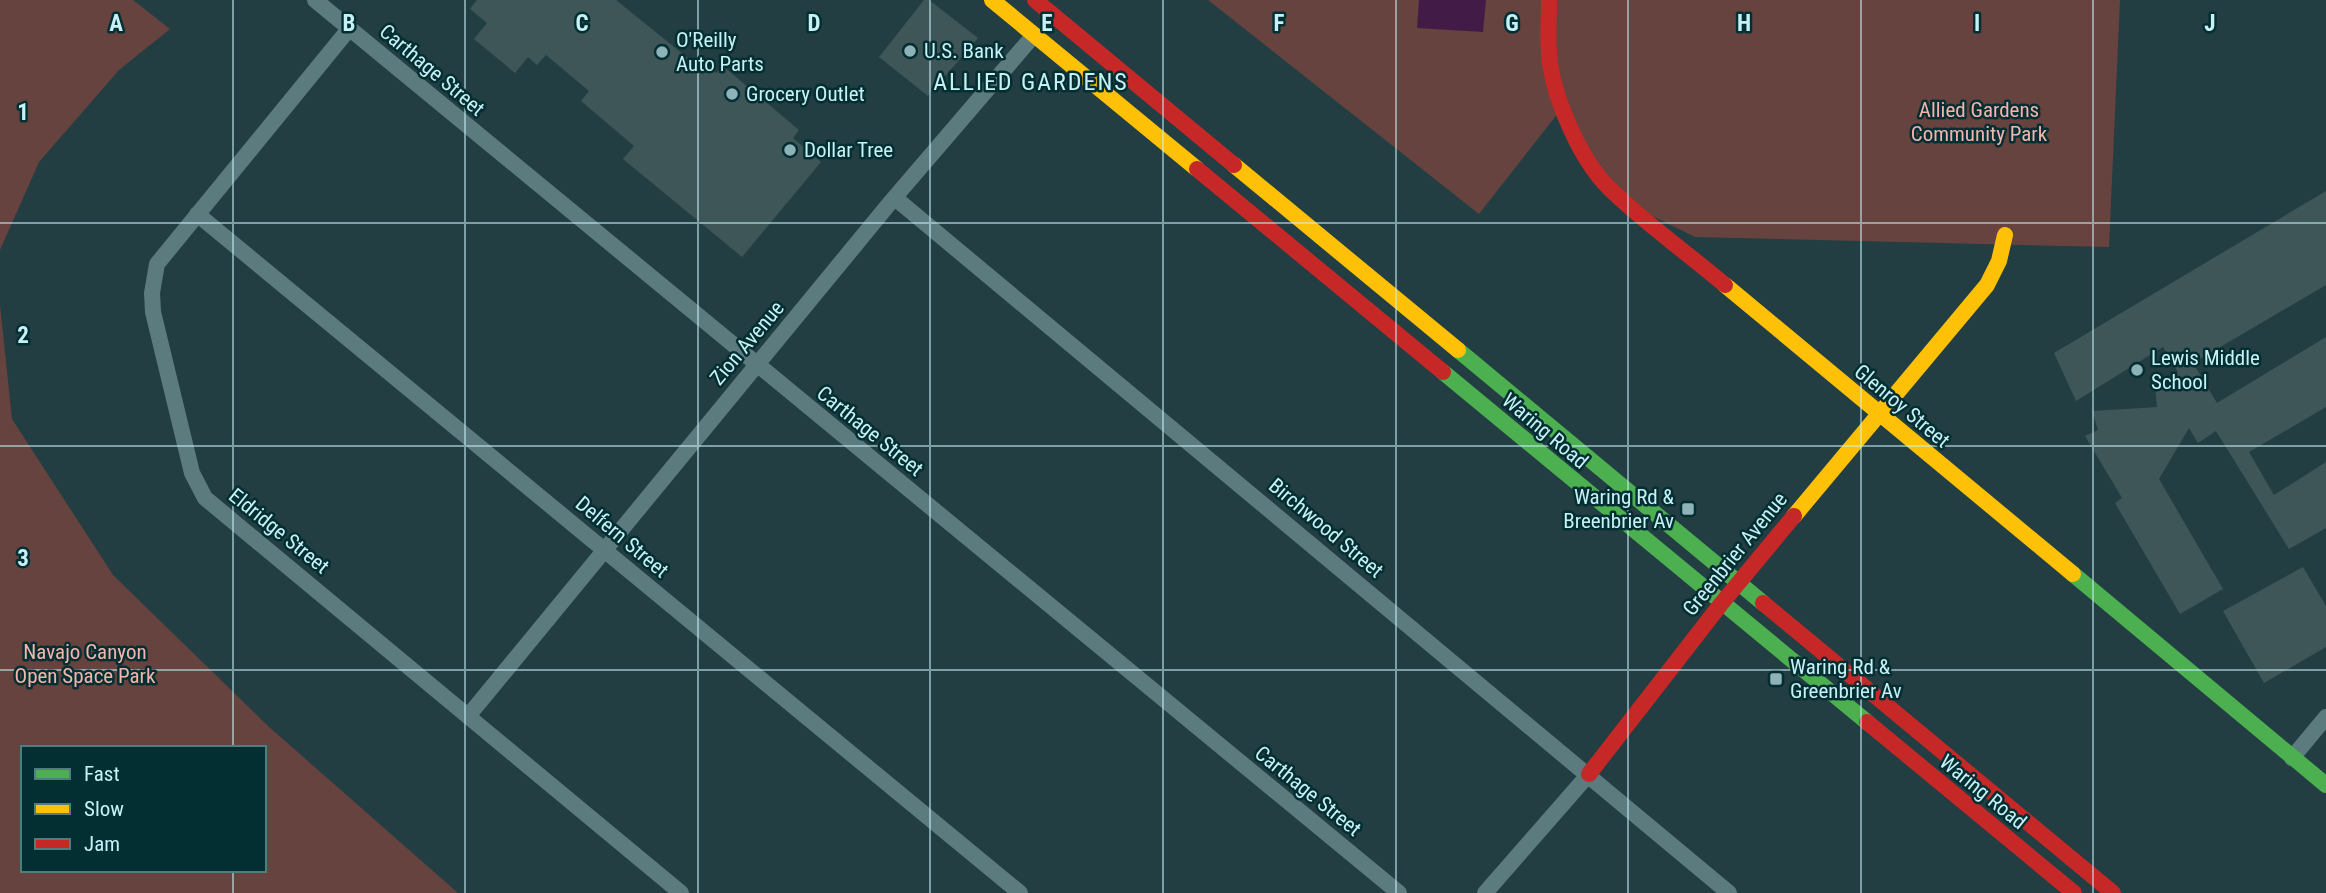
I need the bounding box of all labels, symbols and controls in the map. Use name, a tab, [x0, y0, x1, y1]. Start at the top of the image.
text: A	[109, 10, 123, 37]
text: B	[343, 10, 355, 37]
text: C	[575, 10, 589, 37]
text: D	[808, 10, 821, 37]
text: E	[1041, 10, 1053, 37]
text: F	[1274, 10, 1285, 37]
text: G	[1505, 10, 1519, 37]
text: H	[1737, 10, 1751, 37]
text: I	[1974, 10, 1980, 37]
text: J	[2204, 10, 2216, 37]
street label: Carthage Street	[375, 19, 489, 121]
place label: O'Reilly Auto Parts	[676, 28, 764, 76]
place label: U.S. Bank	[924, 39, 1004, 63]
marker: U.S. Bank	[902, 43, 918, 59]
marker: O'Reilly Auto Parts	[654, 44, 670, 60]
district label: ALLIED GARDENS	[933, 68, 1129, 96]
place label: Grocery Outlet	[746, 82, 865, 106]
marker: Grocery Outlet	[724, 86, 740, 102]
park label: Allied Gardens Community Park	[1911, 98, 2048, 146]
text: 1	[17, 99, 29, 126]
place label: Dollar Tree	[804, 138, 893, 162]
marker: Dollar Tree	[782, 142, 798, 158]
street label: Zion Avenue	[705, 296, 789, 390]
text: 2	[17, 322, 29, 349]
place label: Lewis Middle School	[2151, 346, 2260, 394]
street label: Glenroy Street	[1850, 359, 1954, 453]
marker: Lewis Middle School	[2129, 362, 2145, 378]
street label: Carthage Street	[812, 381, 928, 481]
street label: Waring Road	[1497, 388, 1593, 474]
street label: Birchwood Street	[1264, 473, 1388, 583]
street label: Eldridge Street	[224, 483, 334, 579]
place label: Waring Rd & Breenbrier Av	[1563, 485, 1675, 533]
street label: Greenbrier Avenue	[1678, 487, 1792, 620]
street label: Delfern Street	[571, 491, 673, 583]
marker: Waring Rd & Breenbrier Av	[1680, 501, 1696, 517]
text: 3	[17, 545, 29, 572]
park label: Navajo Canyon Open Space Park	[15, 640, 156, 688]
place label: Waring Rd & Greenbrier Av	[1790, 655, 1902, 703]
marker: Waring Rd & Greenbrier Av	[1768, 671, 1784, 687]
street label: Carthage Street	[1250, 741, 1366, 841]
legend	[21, 746, 266, 872]
street label: Waring Road	[1935, 750, 2031, 834]
text: Fast	[84, 762, 120, 786]
text: Slow	[84, 797, 124, 821]
text: Jam	[84, 832, 120, 856]

